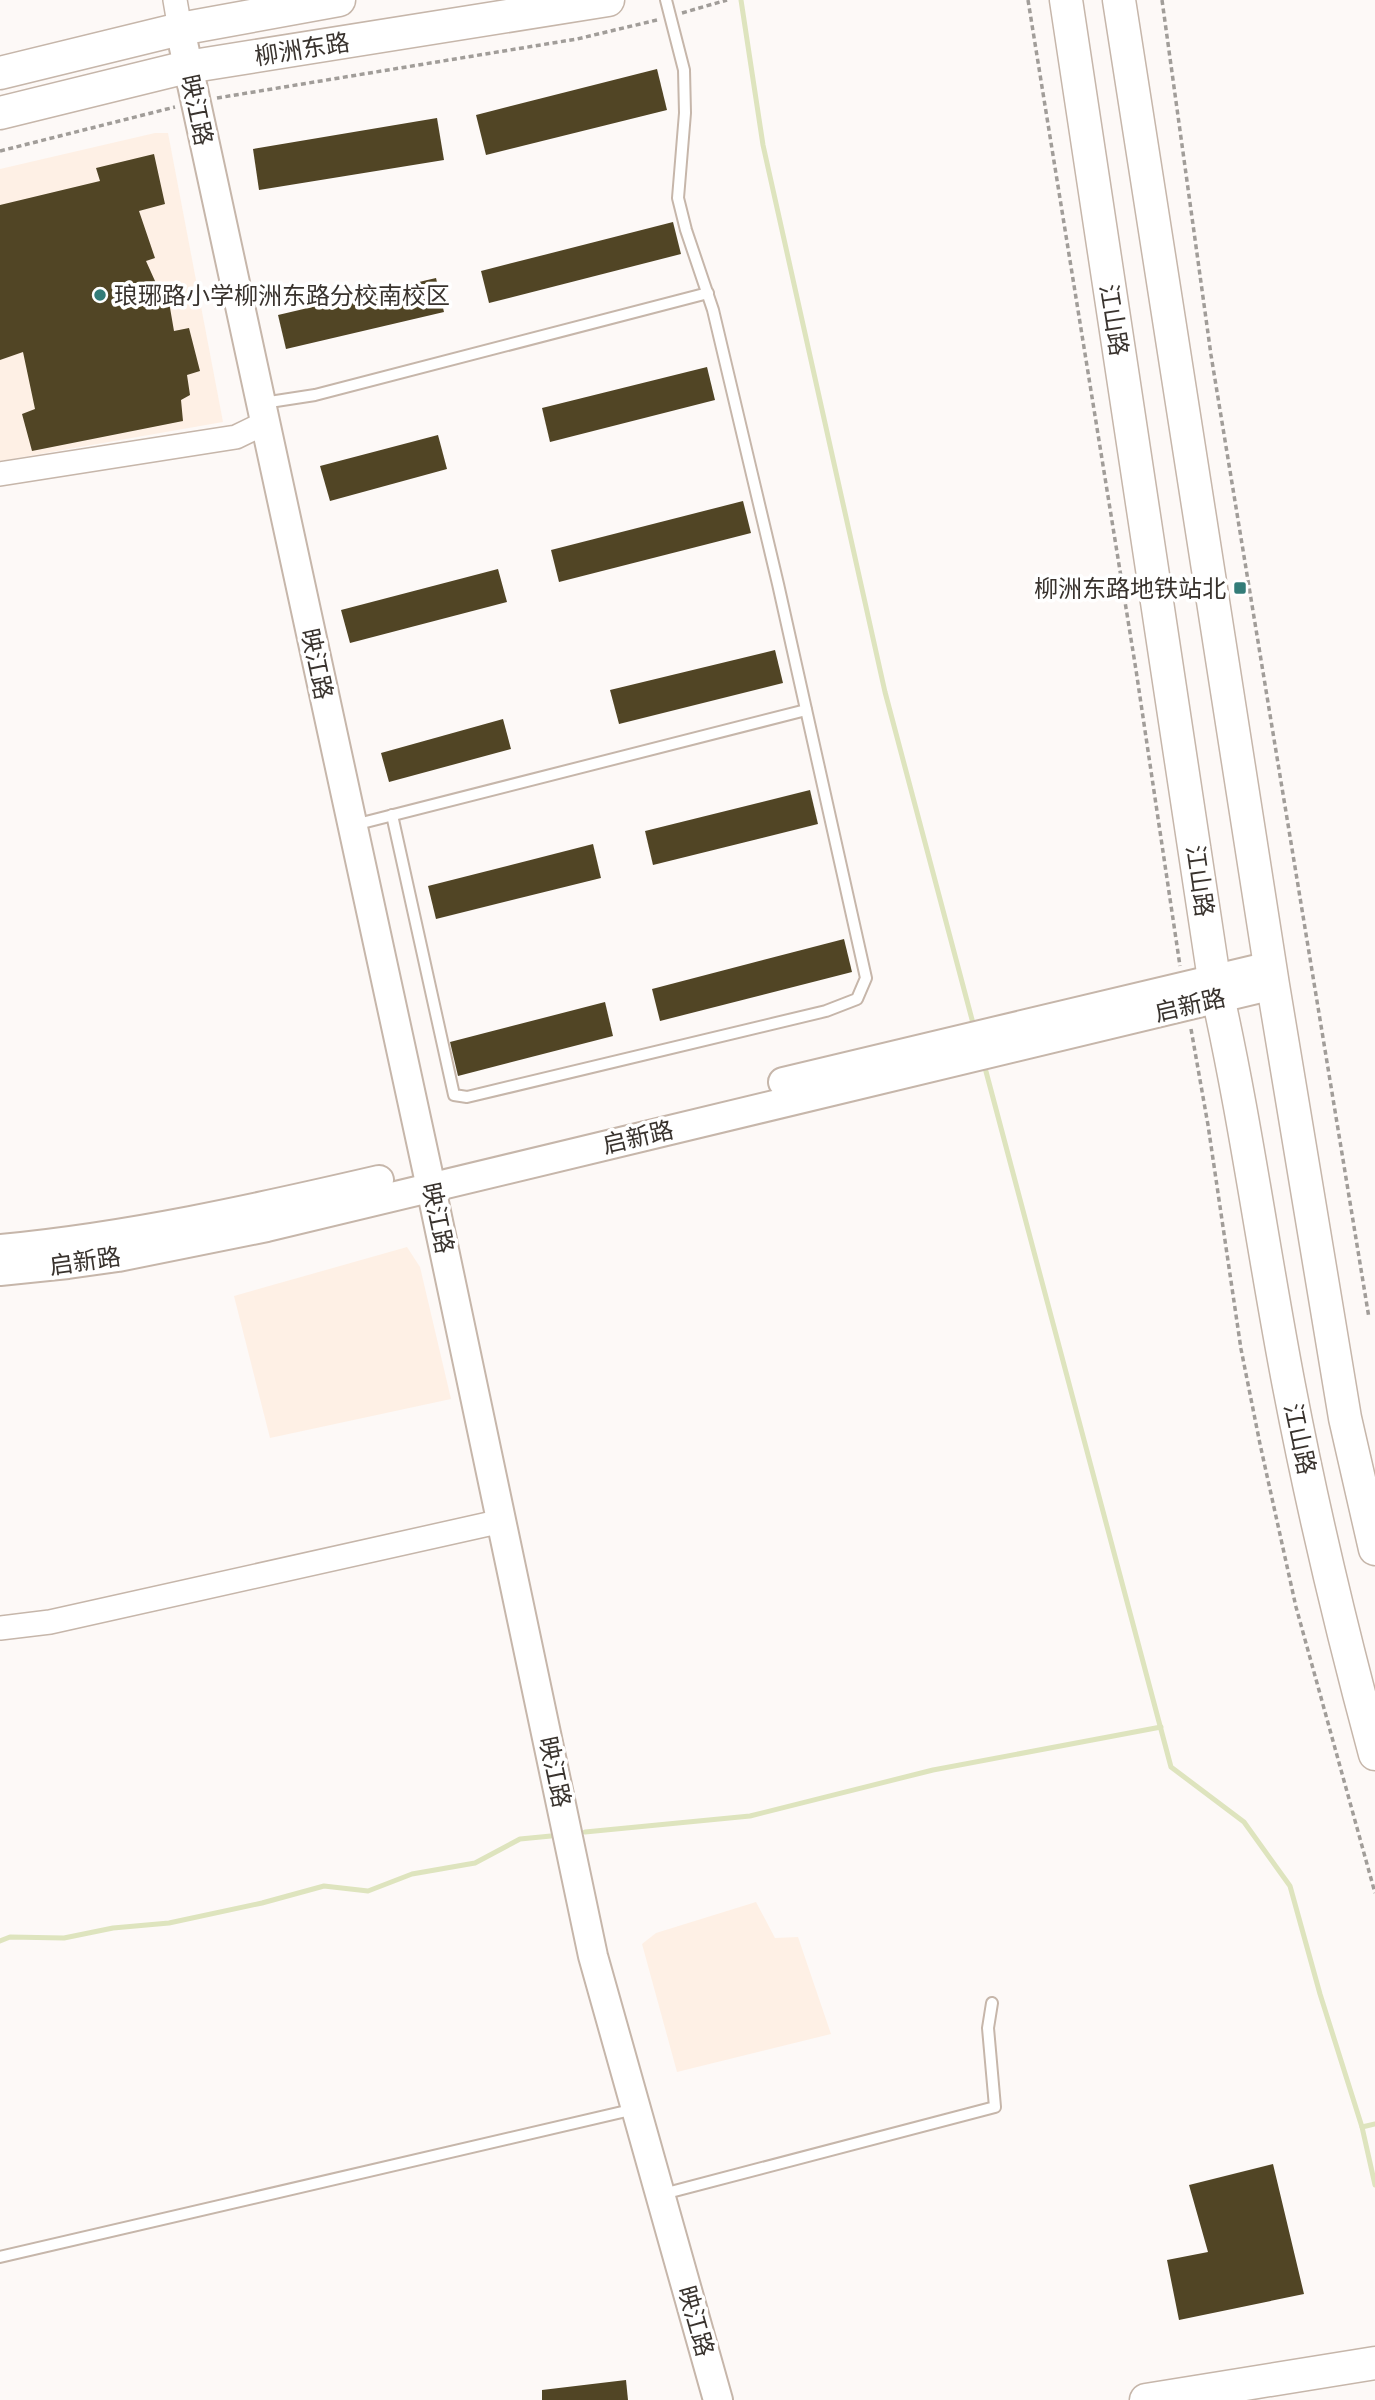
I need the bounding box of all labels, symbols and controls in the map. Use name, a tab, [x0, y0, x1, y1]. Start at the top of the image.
street label: 柳洲东路	[252, 27, 352, 71]
street label: 映江路	[175, 72, 219, 148]
place label: 琅琊路小学柳洲东路分校南校区	[114, 281, 450, 310]
street label: 江山路	[1094, 282, 1134, 358]
marker: 琅琊路小学柳洲东路分校南校区	[92, 287, 108, 303]
place label: 柳洲东路地铁站北	[1034, 574, 1226, 603]
marker: 柳洲东路地铁站北	[1232, 580, 1248, 596]
street label: 映江路	[295, 626, 339, 702]
street label: 江山路	[1181, 843, 1219, 919]
street label: 启新路	[1152, 983, 1228, 1027]
street label: 启新路	[600, 1115, 676, 1159]
street label: 映江路	[416, 1180, 460, 1256]
street label: 启新路	[47, 1242, 123, 1280]
street label: 江山路	[1278, 1401, 1322, 1477]
street label: 映江路	[533, 1734, 577, 1810]
street label: 映江路	[672, 2282, 720, 2360]

